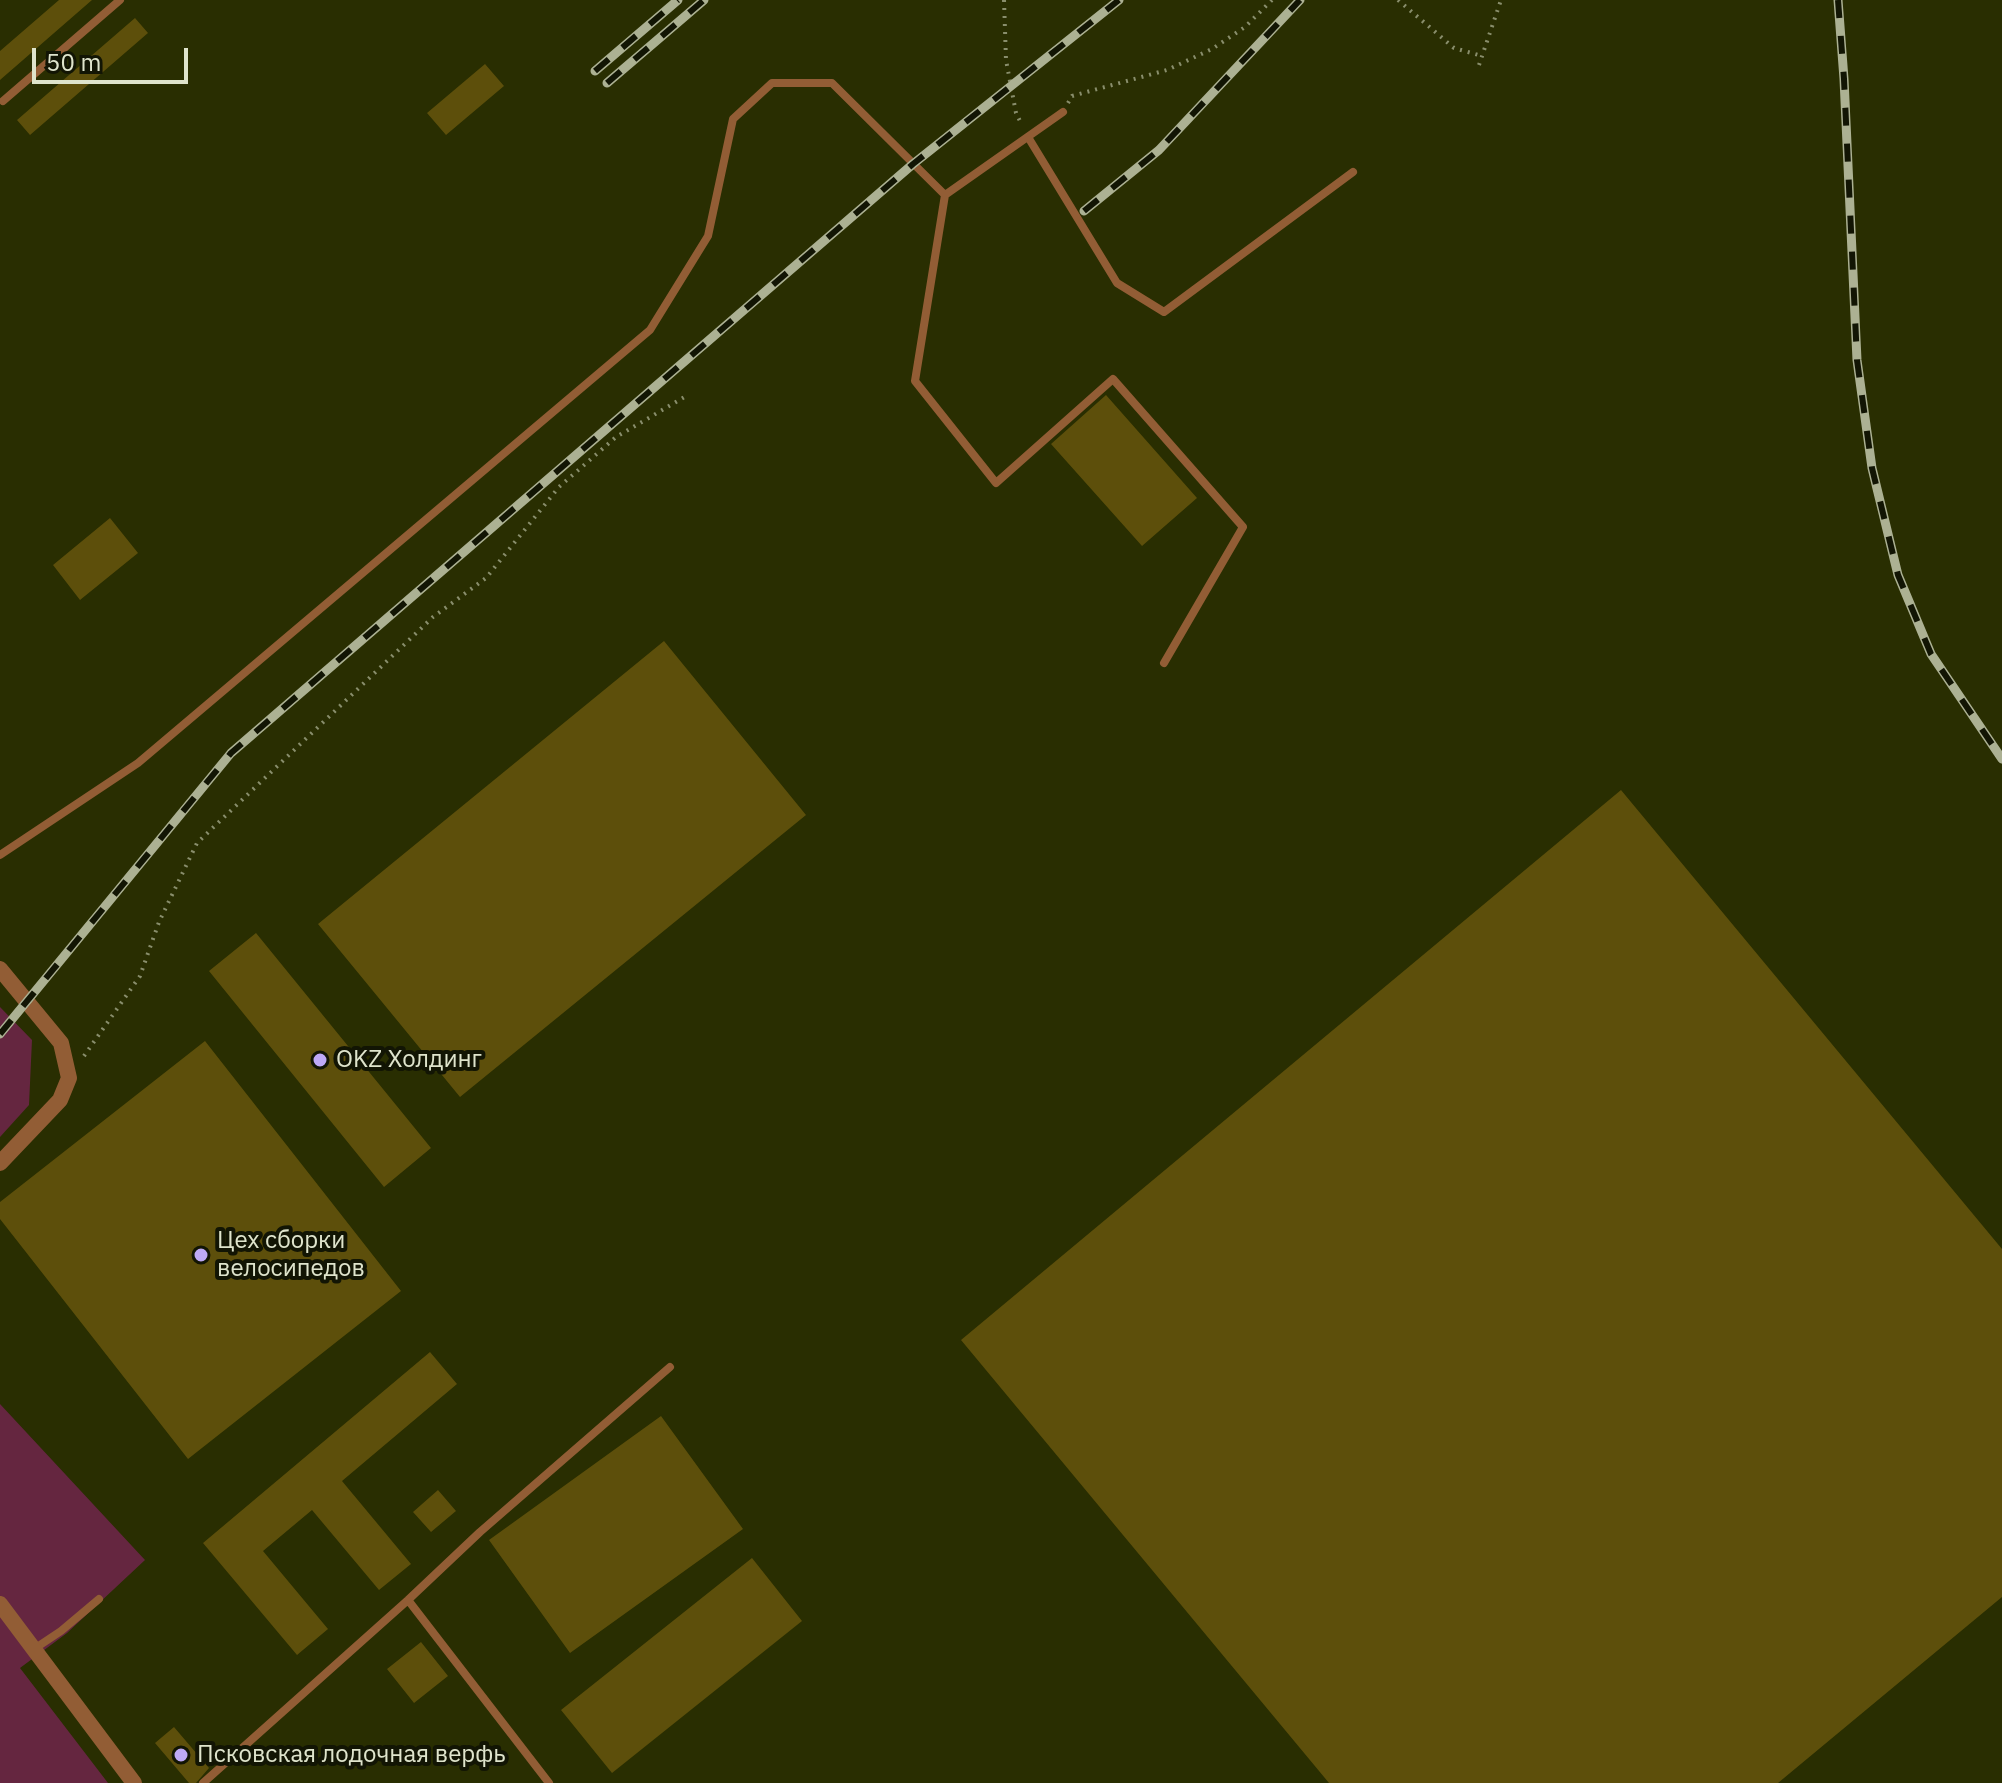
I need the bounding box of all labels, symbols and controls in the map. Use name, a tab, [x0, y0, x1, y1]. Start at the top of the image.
scale bar	[36, 32, 192, 82]
text: 50 m	[46, 46, 101, 78]
place label: OKZ Холдинг	[336, 1046, 482, 1074]
marker: OKZ Холдинг	[311, 1051, 329, 1069]
place label: Цех сборки велосипедов	[217, 1227, 365, 1283]
marker: Цех сборки велосипедов	[192, 1246, 210, 1264]
place label: Псковская лодочная верфь	[197, 1741, 506, 1769]
marker: Псковская лодочная верфь	[172, 1746, 190, 1764]

